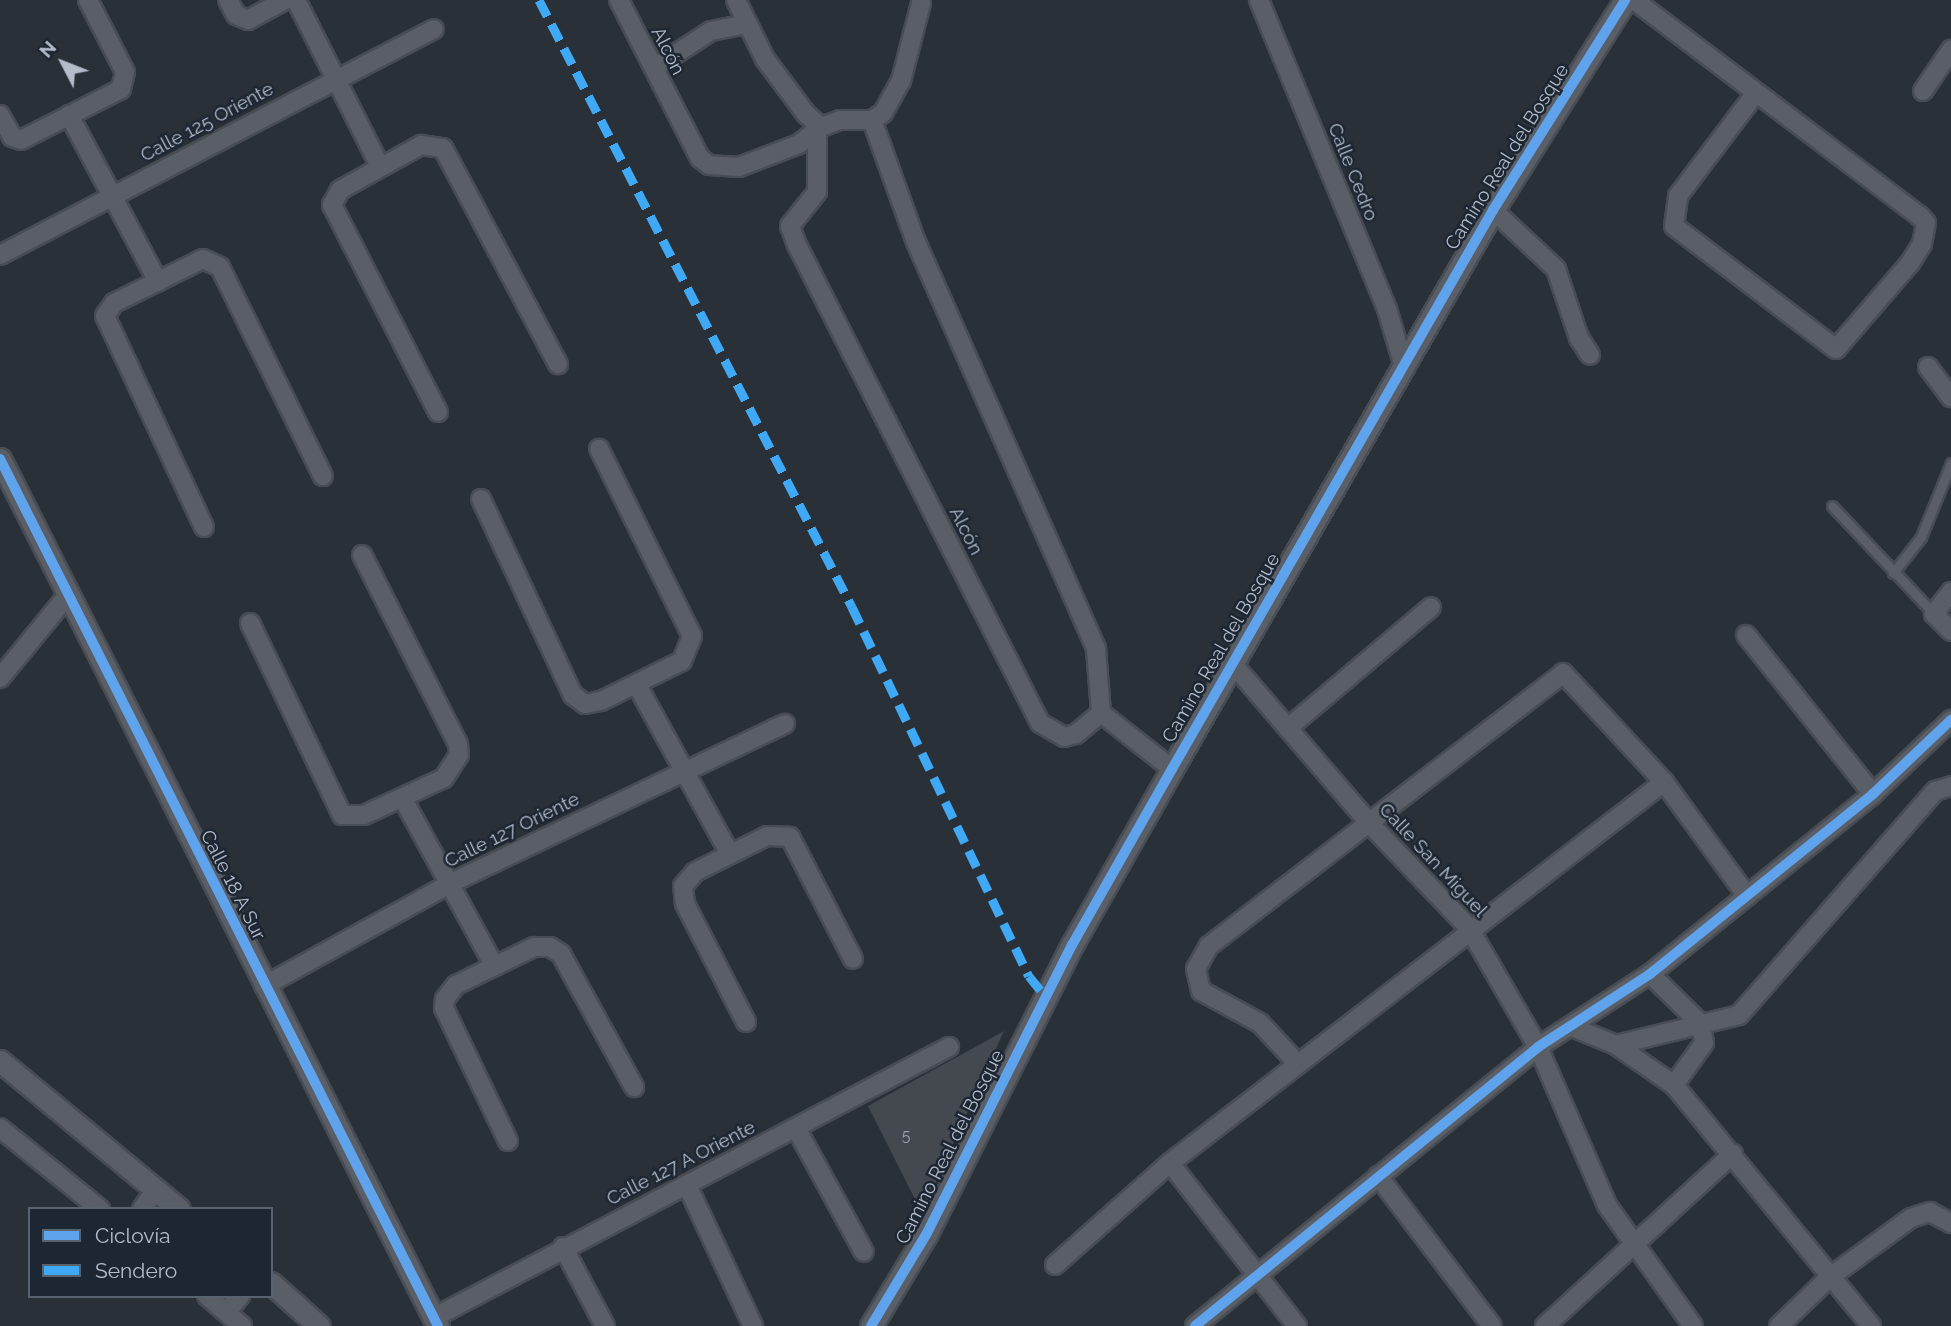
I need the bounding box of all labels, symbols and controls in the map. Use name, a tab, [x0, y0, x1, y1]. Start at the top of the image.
street label: Alcón	[646, 23, 690, 79]
north arrow	[28, 28, 98, 98]
text: N	[34, 36, 60, 62]
street label: Camino Real del Bosque	[1440, 59, 1574, 255]
street label: Calle 125 Oriente	[137, 77, 277, 167]
street label: Calle Cedro	[1323, 120, 1383, 224]
street label: Alcón	[944, 503, 988, 559]
street label: Camino Real del Bosque	[1157, 549, 1285, 747]
street label: Calle 127 Oriente	[441, 787, 583, 873]
street label: Calle San Miguel	[1374, 798, 1492, 922]
street label: Calle 18 A Sur	[195, 826, 271, 944]
street label: Camino Real del Bosque	[891, 1046, 1009, 1248]
street label: Calle 127 A Oriente	[602, 1115, 760, 1211]
house number: 5	[902, 1126, 910, 1146]
legend	[28, 1207, 273, 1298]
text: Ciclovía	[95, 1223, 171, 1248]
text: Sendero	[95, 1258, 177, 1283]

